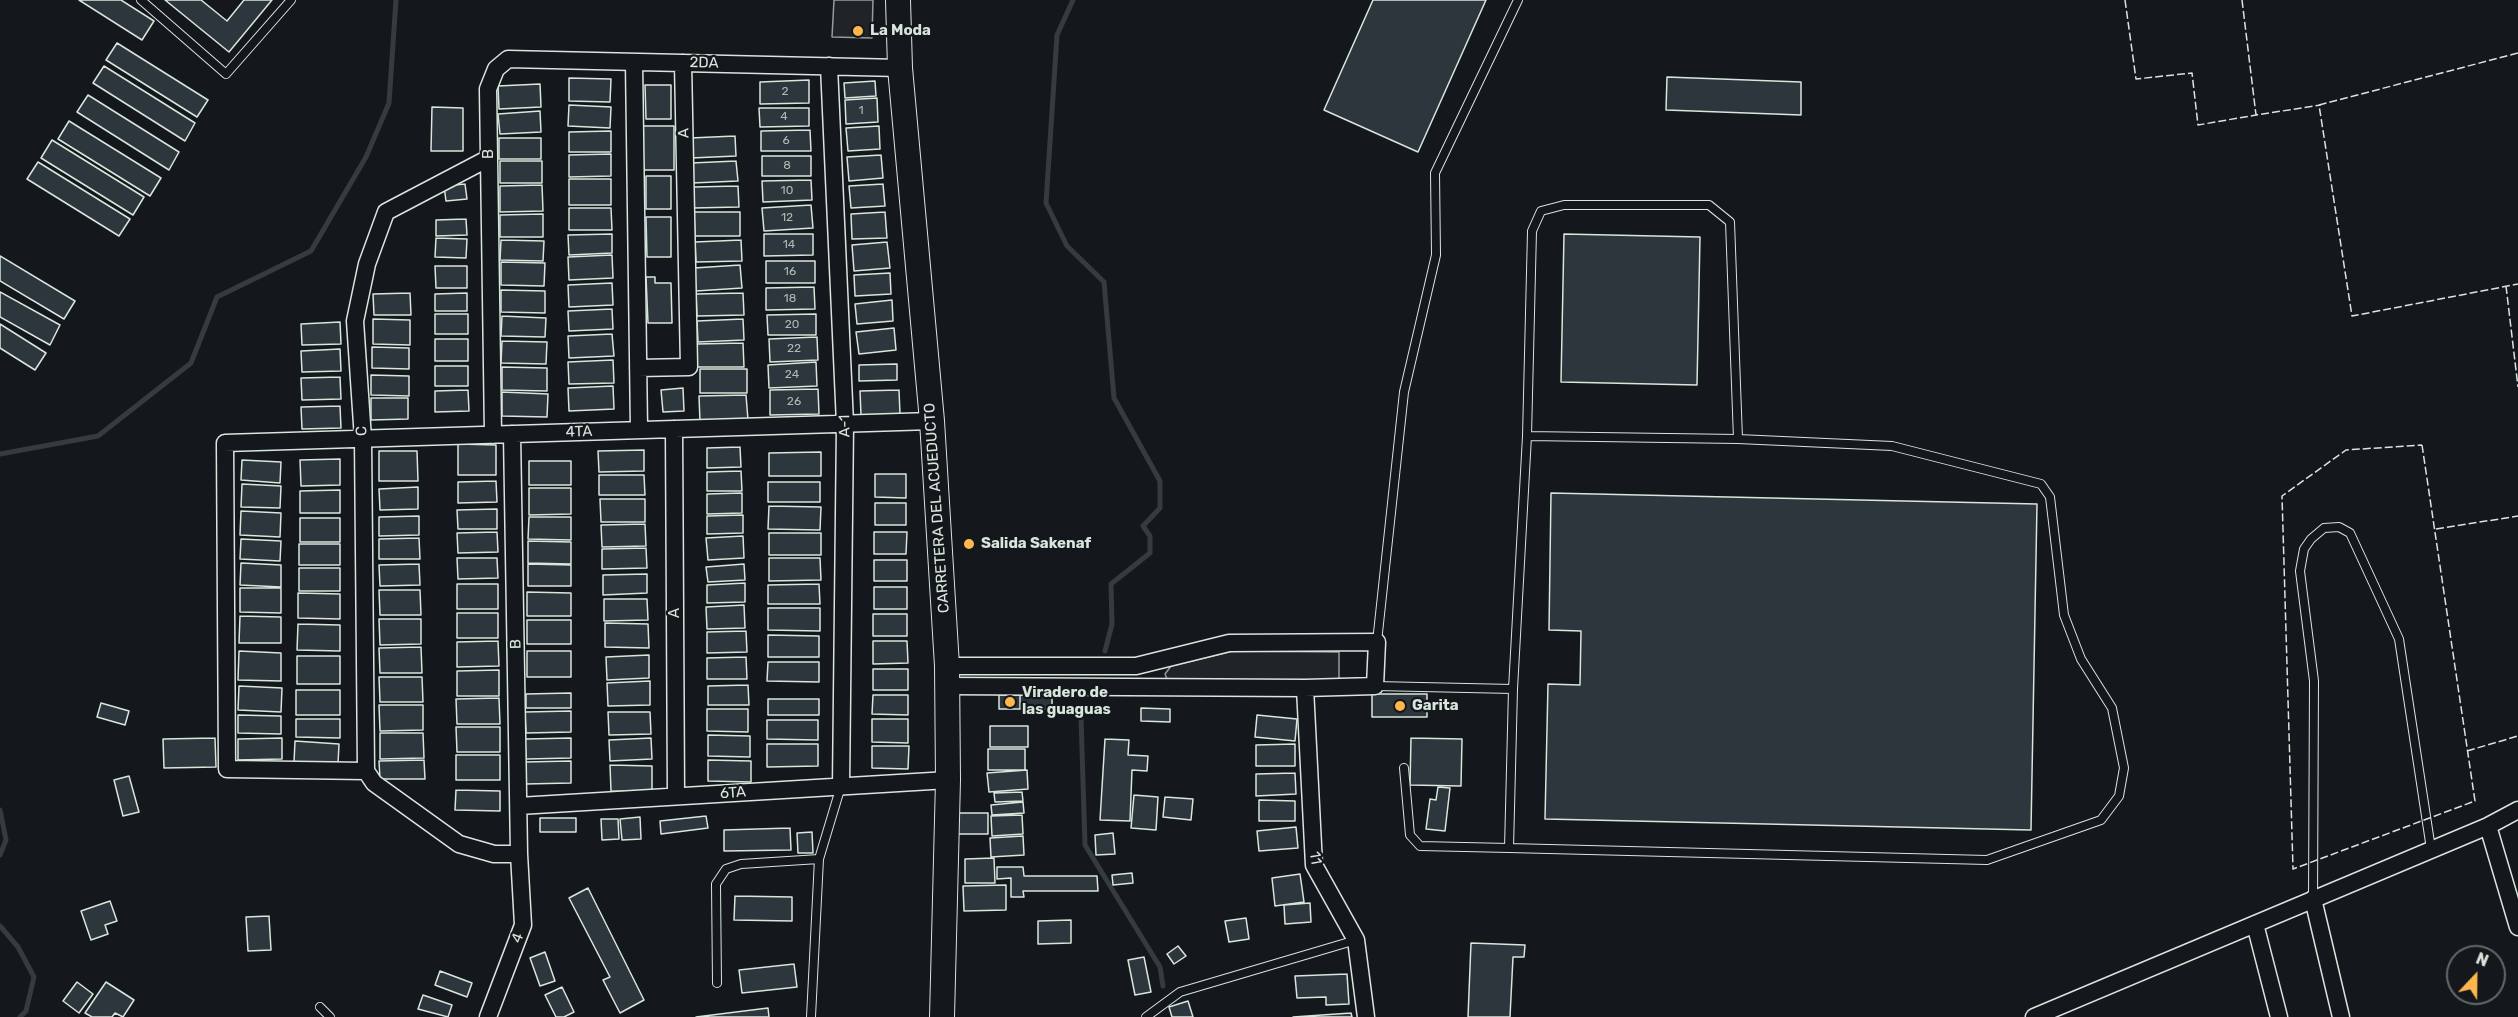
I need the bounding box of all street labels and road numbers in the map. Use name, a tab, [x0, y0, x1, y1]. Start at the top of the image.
street label: 2DA	[689, 54, 719, 72]
street label: A	[675, 128, 693, 138]
street label: B	[480, 149, 498, 159]
street label: CARRETERA DEL ACUEDUCTO	[921, 402, 953, 614]
street label: A-1	[836, 414, 854, 438]
street label: 4TA	[565, 423, 593, 441]
street label: C	[353, 426, 371, 436]
street label: A	[666, 608, 684, 618]
street label: B	[507, 639, 525, 649]
street label: 6TA	[719, 783, 747, 803]
street label: 11	[1305, 850, 1325, 866]
street label: 4	[508, 930, 528, 946]

